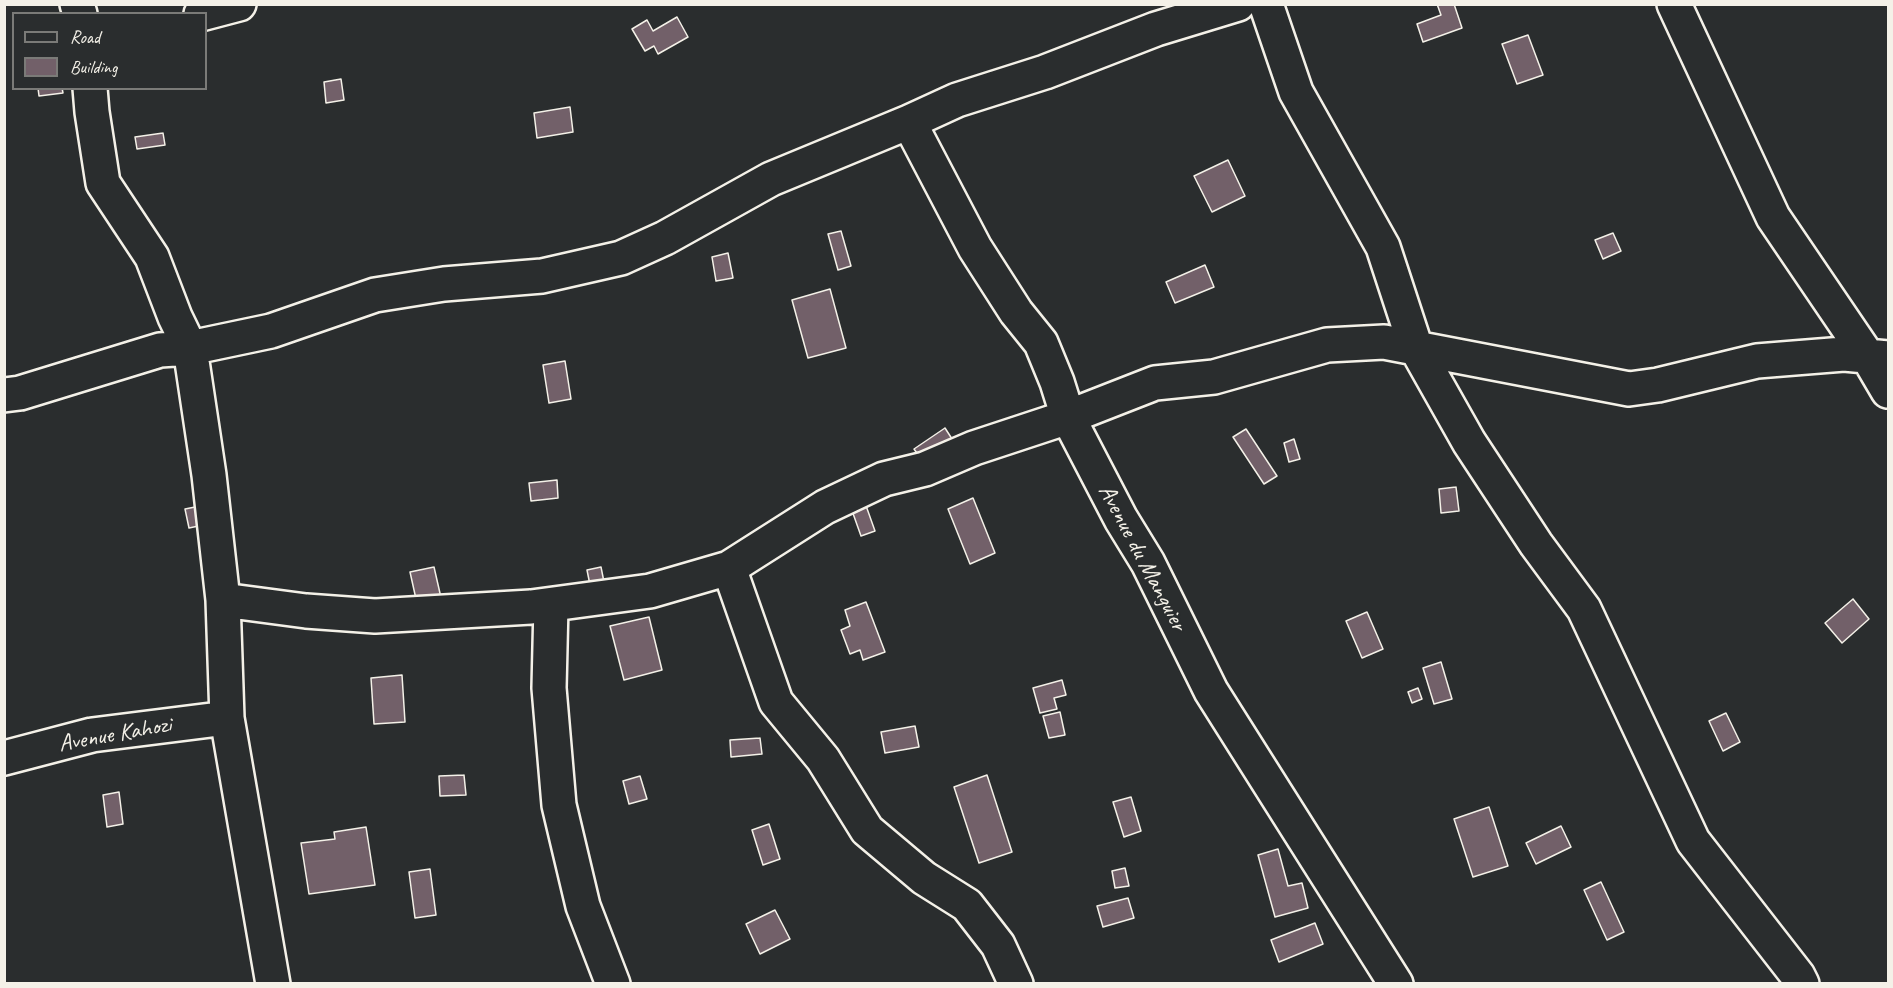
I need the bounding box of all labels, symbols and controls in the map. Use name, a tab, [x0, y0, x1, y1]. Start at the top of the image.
legend	[12, 12, 207, 90]
text: Road	[70, 26, 100, 48]
text: Building	[70, 56, 117, 78]
street label: Avenue du Manguier	[1091, 480, 1193, 636]
street label: Avenue Kahozi	[56, 711, 174, 759]

